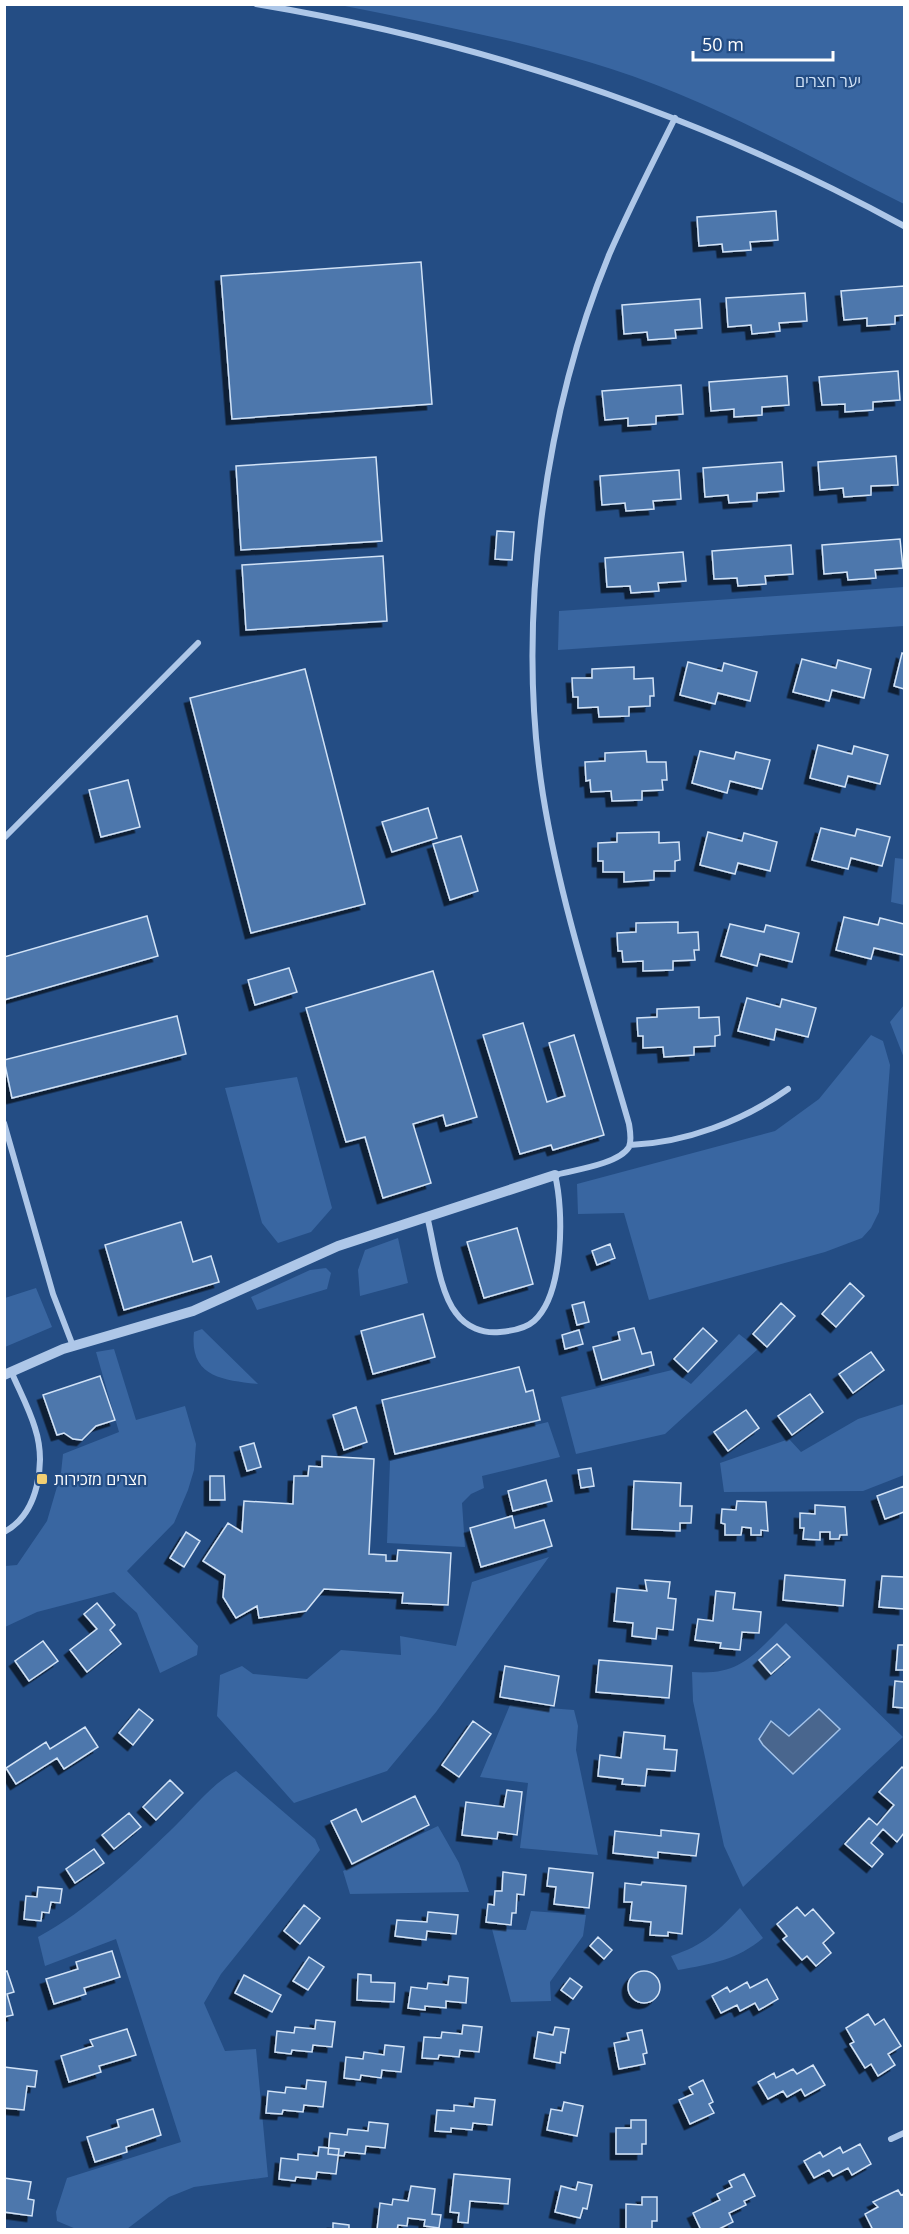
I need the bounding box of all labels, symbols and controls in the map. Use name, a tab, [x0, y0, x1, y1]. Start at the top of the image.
scale bar	[693, 24, 832, 62]
text: 50 m	[702, 32, 744, 56]
park label: יער חצרים	[795, 70, 861, 92]
place label: חצרים מזכירות	[54, 1468, 147, 1490]
marker: חצרים מזכירות	[35, 1472, 49, 1486]

